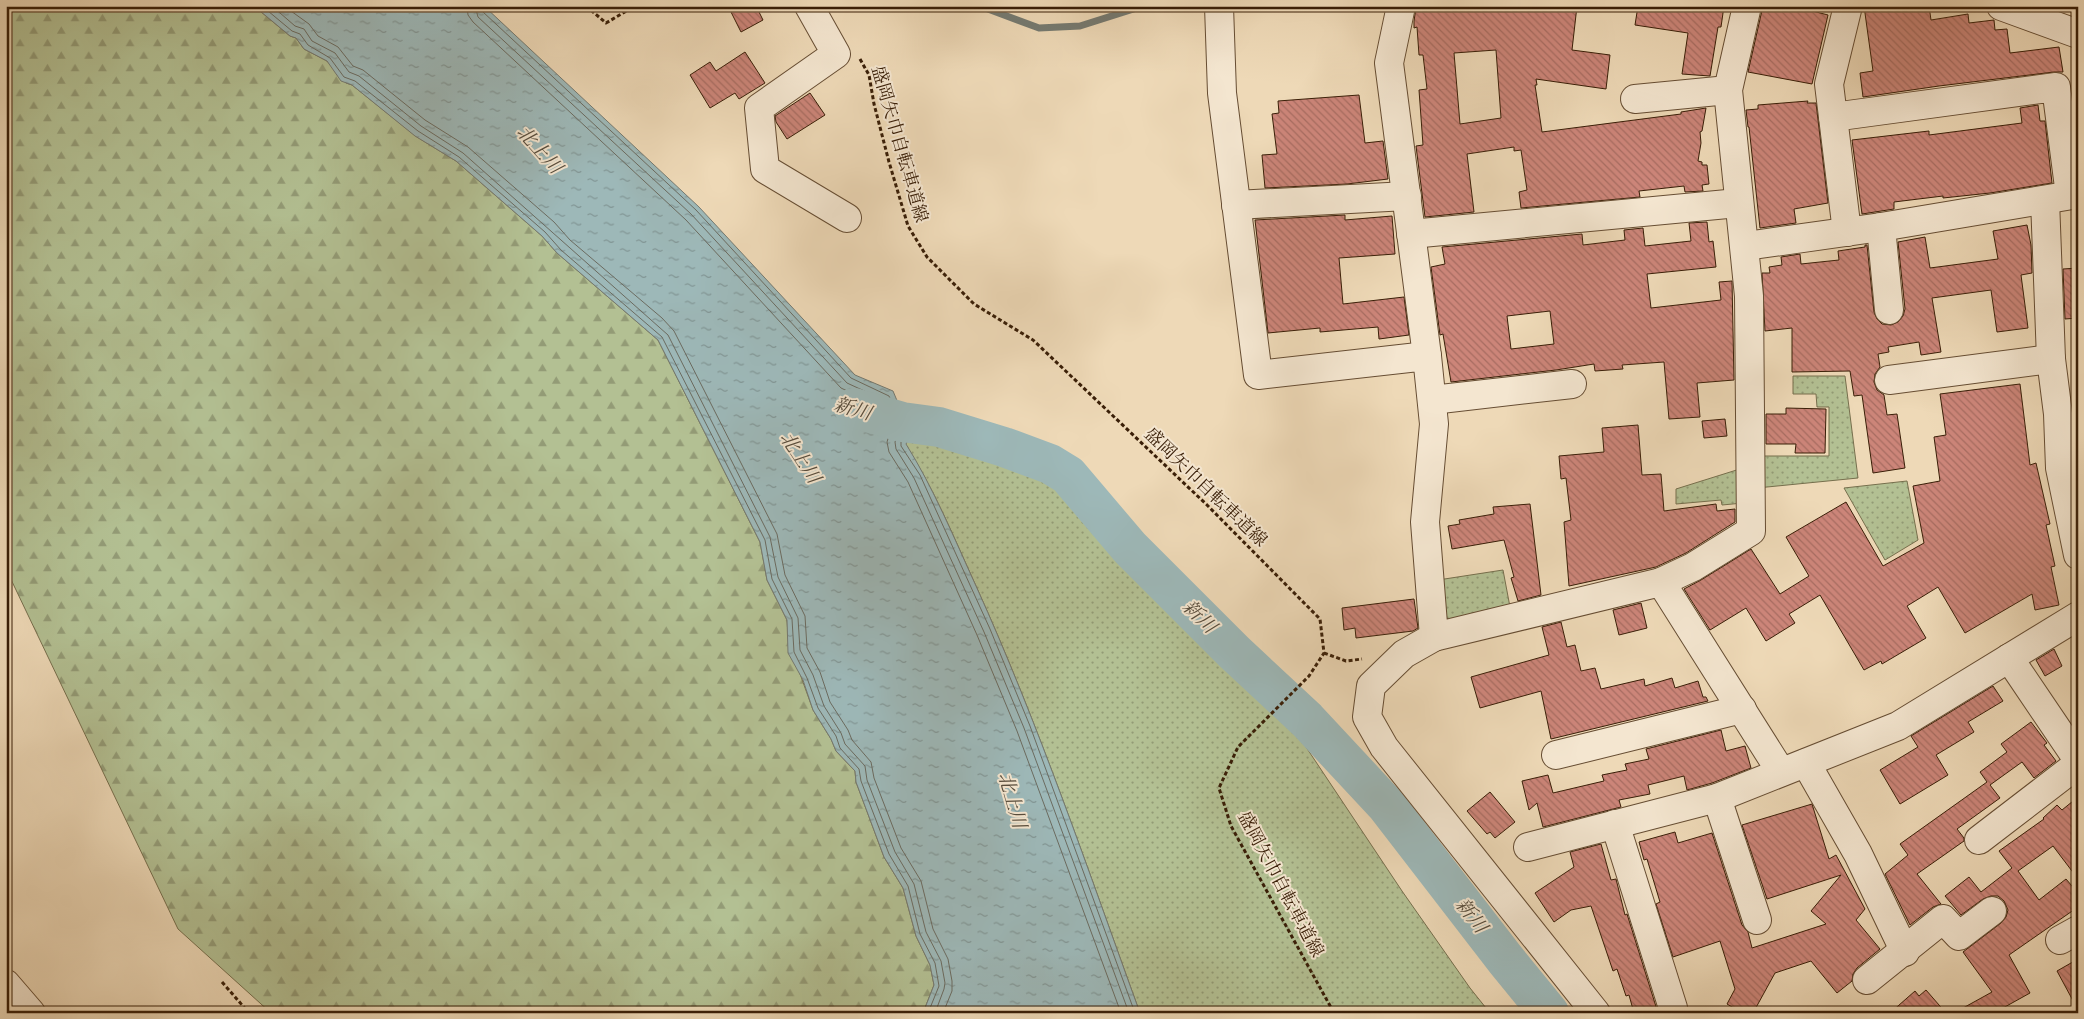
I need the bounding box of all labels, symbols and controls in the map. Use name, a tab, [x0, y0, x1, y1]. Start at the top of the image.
street label: 盛岡矢巾自転車道線	[867, 63, 932, 225]
water label: 北上川	[512, 121, 568, 180]
water label: 新川	[831, 393, 876, 425]
street label: 盛岡矢巾自転車道線	[1140, 424, 1271, 551]
water label: 北上川	[775, 428, 826, 489]
water label: 新川	[1178, 596, 1222, 639]
water label: 北上川	[994, 770, 1031, 833]
street label: 盛岡矢巾自転車道線	[1233, 808, 1328, 961]
water label: 新川	[1451, 894, 1493, 939]

